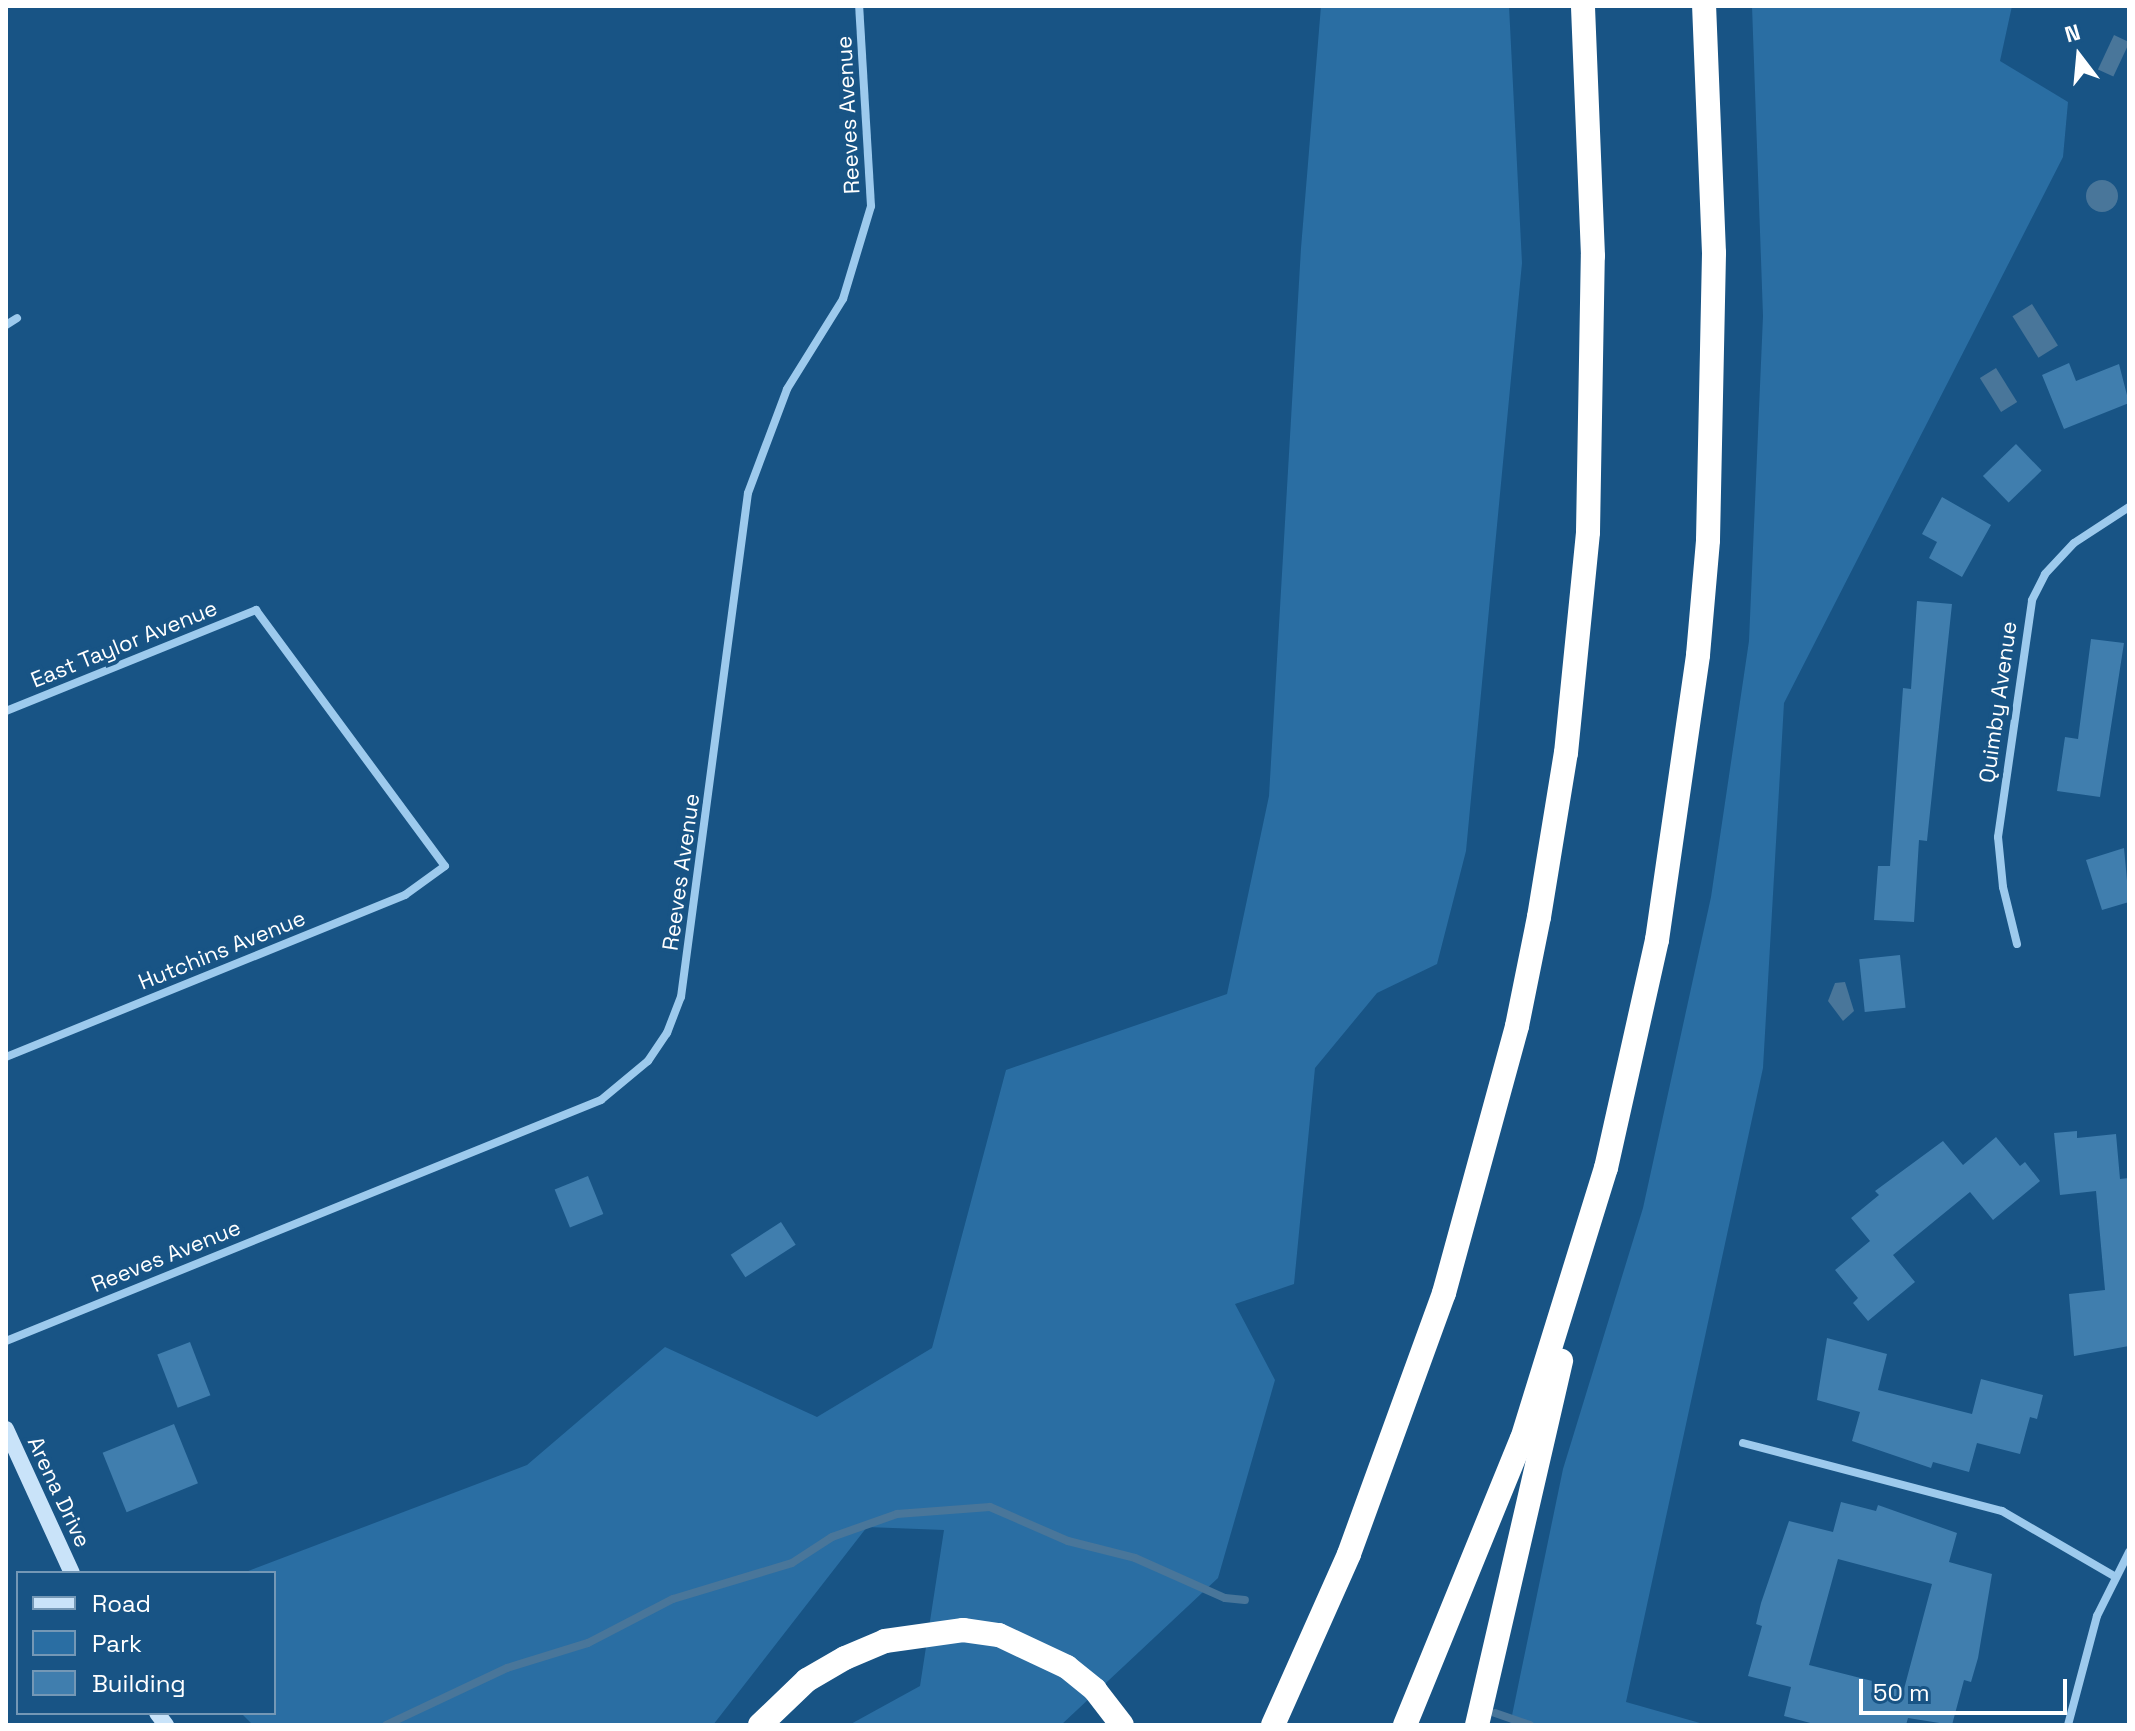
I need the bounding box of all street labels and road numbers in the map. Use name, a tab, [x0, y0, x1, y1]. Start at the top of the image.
street label: Reeves Avenue	[831, 35, 865, 195]
street label: East Taylor Avenue	[27, 594, 221, 694]
street label: Quimby Avenue	[1974, 619, 2022, 785]
street label: Reeves Avenue	[657, 792, 705, 952]
street label: Hutchins Avenue	[134, 904, 310, 996]
street label: Reeves Avenue	[87, 1214, 245, 1298]
street label: Arena Drive	[22, 1432, 96, 1552]

